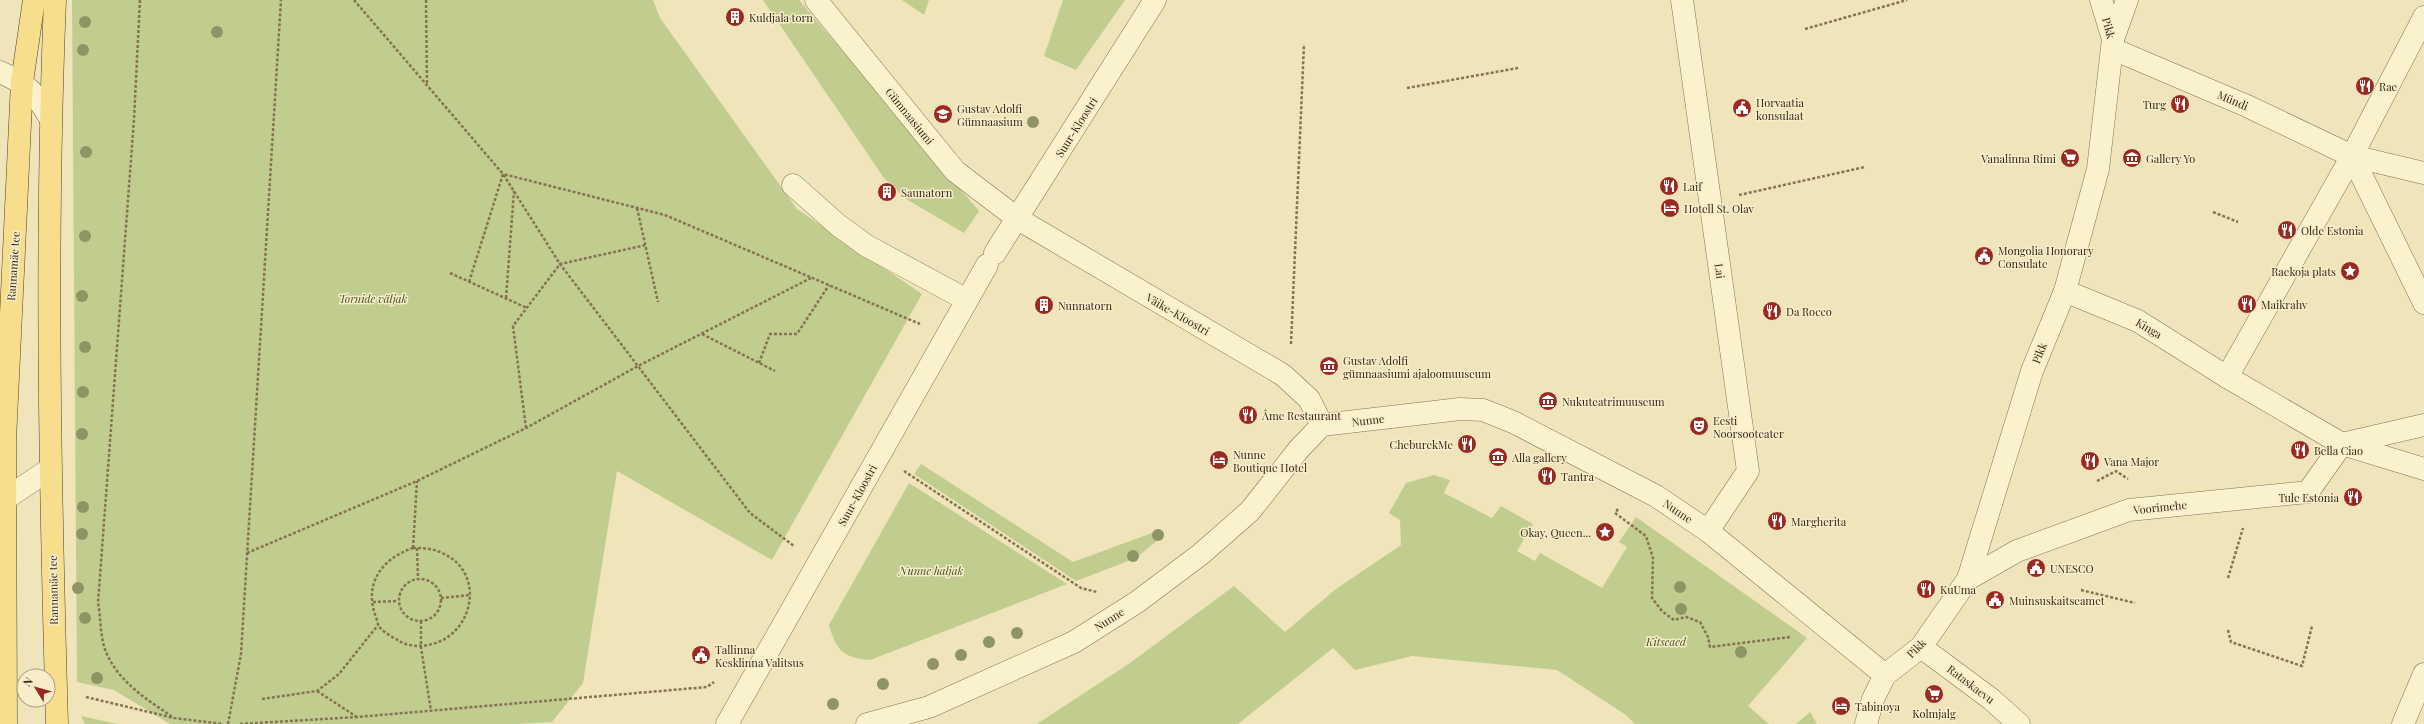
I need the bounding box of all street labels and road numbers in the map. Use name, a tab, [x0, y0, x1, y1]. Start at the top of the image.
street label: Pikk	[2099, 16, 2119, 40]
street label: Gümnaasiumi	[882, 84, 938, 148]
street label: Mündi	[2215, 87, 2251, 113]
street label: Suur-Kloostri	[1052, 94, 1100, 160]
street label: Rannamäe tee	[3, 230, 23, 301]
street label: Lai	[1712, 262, 1728, 280]
street label: Väike-Kloostri	[1143, 289, 1213, 338]
street label: Kinga	[2133, 314, 2165, 342]
street label: Pikk	[2028, 340, 2050, 366]
street label: Nunne	[1351, 411, 1386, 429]
street label: Suur-Kloostri	[834, 462, 880, 528]
street label: Nunne	[1660, 496, 1696, 527]
street label: Voorimehe	[2131, 497, 2188, 517]
street label: Rannamäe tee	[45, 555, 61, 625]
street label: Nunne	[1091, 604, 1127, 634]
street label: Pikk	[1903, 635, 1929, 661]
street label: Rataskaevu	[1944, 661, 1998, 707]

